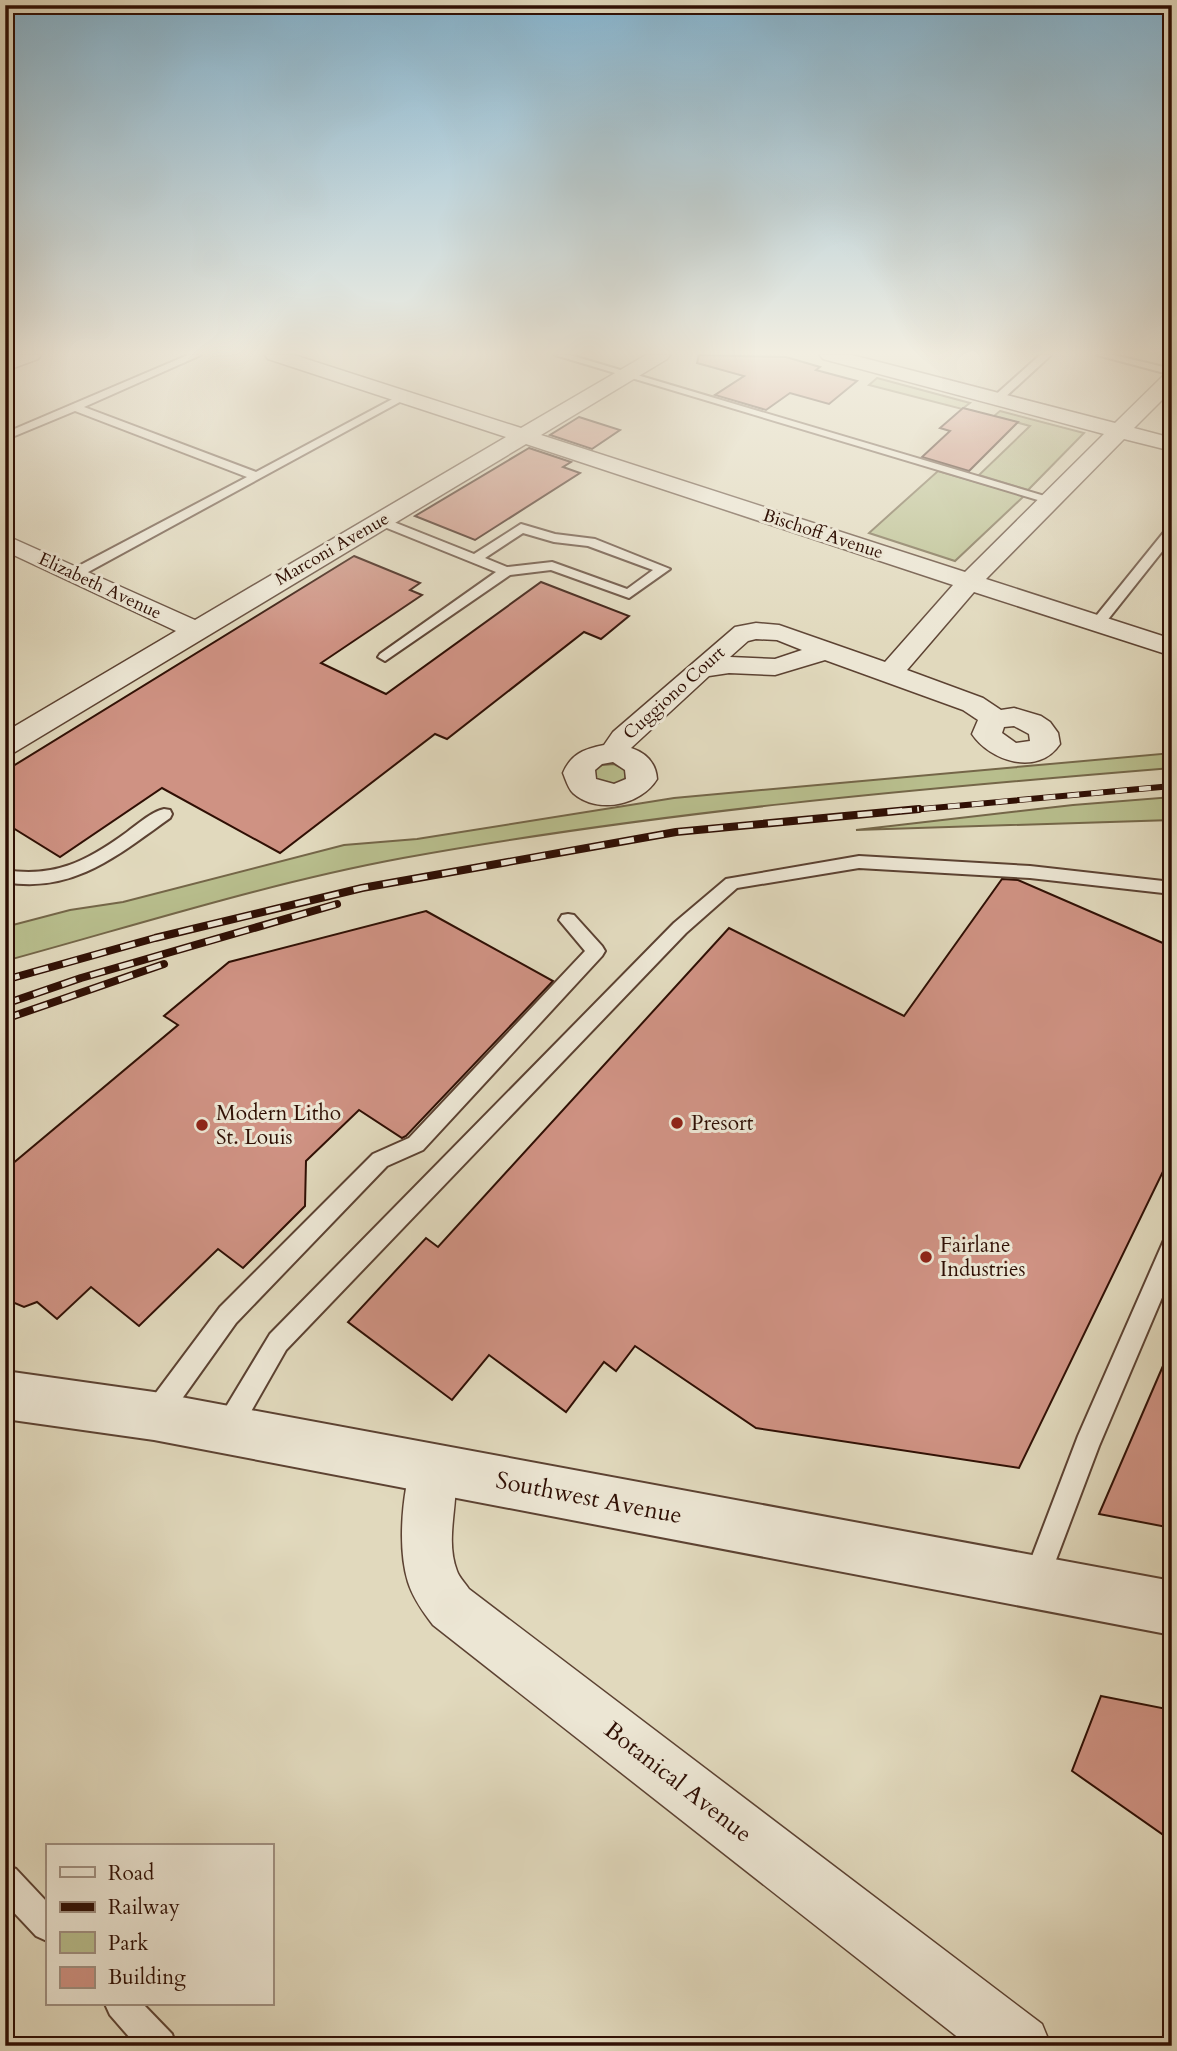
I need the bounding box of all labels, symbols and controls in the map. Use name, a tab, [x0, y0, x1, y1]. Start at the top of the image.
street label: Bischoff Avenue	[760, 503, 886, 565]
street label: Marconi Avenue	[270, 506, 394, 592]
street label: Elizabeth Avenue	[34, 547, 166, 625]
street label: Cuggiono Court	[618, 640, 731, 745]
place label: Modern Litho St. Louis	[216, 1099, 341, 1152]
place label: Presort	[691, 1109, 754, 1138]
marker: Presort	[669, 1115, 685, 1131]
marker: Modern Litho St. Louis	[194, 1117, 210, 1133]
place label: Fairlane Industries	[940, 1231, 1026, 1284]
marker: Fairlane Industries	[918, 1249, 934, 1265]
street label: Southwest Avenue	[493, 1464, 685, 1532]
street label: Botanical Avenue	[597, 1714, 759, 1850]
legend	[46, 1844, 273, 2006]
text: Road	[108, 1859, 154, 1888]
text: Railway	[108, 1893, 180, 1922]
text: Park	[108, 1929, 149, 1958]
text: Building	[108, 1963, 186, 1992]

